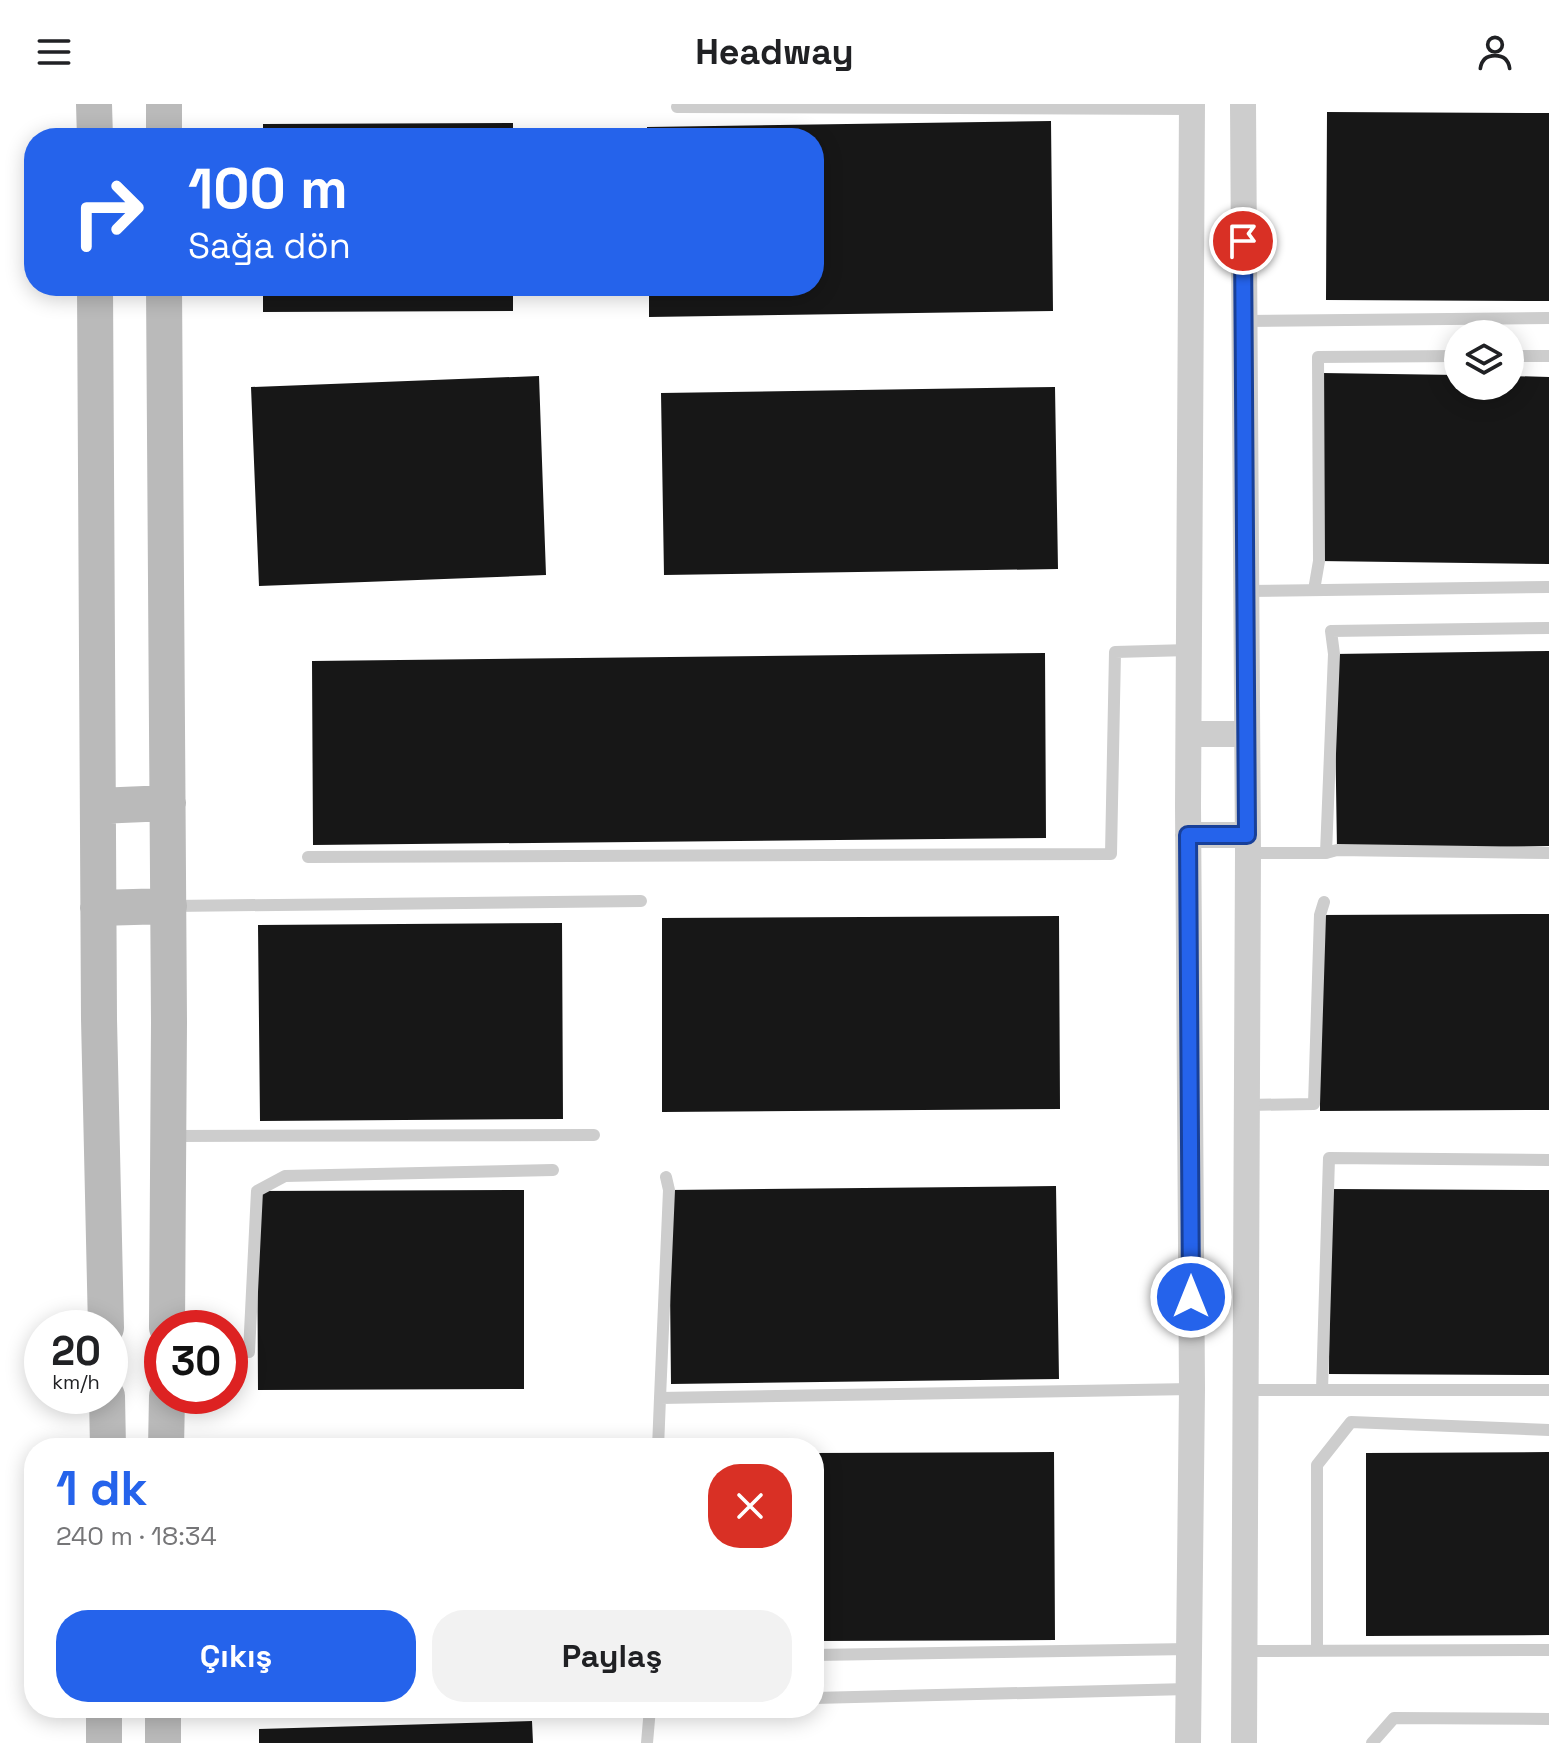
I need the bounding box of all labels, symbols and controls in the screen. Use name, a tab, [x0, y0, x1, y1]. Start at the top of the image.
text: Headway	[695, 29, 854, 75]
icon: menu	[32, 30, 76, 74]
icon: person	[1473, 30, 1517, 74]
text: 100 m	[188, 153, 348, 224]
icon: right	[56, 160, 160, 264]
pin	[1209, 207, 1277, 275]
icon: arrive	[1221, 219, 1265, 263]
text: Sağa dön	[188, 223, 351, 269]
map controls	[1444, 320, 1524, 400]
button: layers	[1444, 320, 1524, 400]
position arrow	[1149, 1255, 1233, 1339]
speed limit sign: 30	[144, 1310, 248, 1414]
text: 20	[51, 1326, 101, 1377]
text: km/h	[52, 1369, 100, 1395]
text: 1 dk	[56, 1458, 148, 1519]
button: close	[708, 1464, 792, 1548]
text: 240 m · 18:34	[56, 1519, 217, 1553]
button: Çıkış	[56, 1610, 416, 1702]
button: Paylaş	[432, 1610, 792, 1702]

